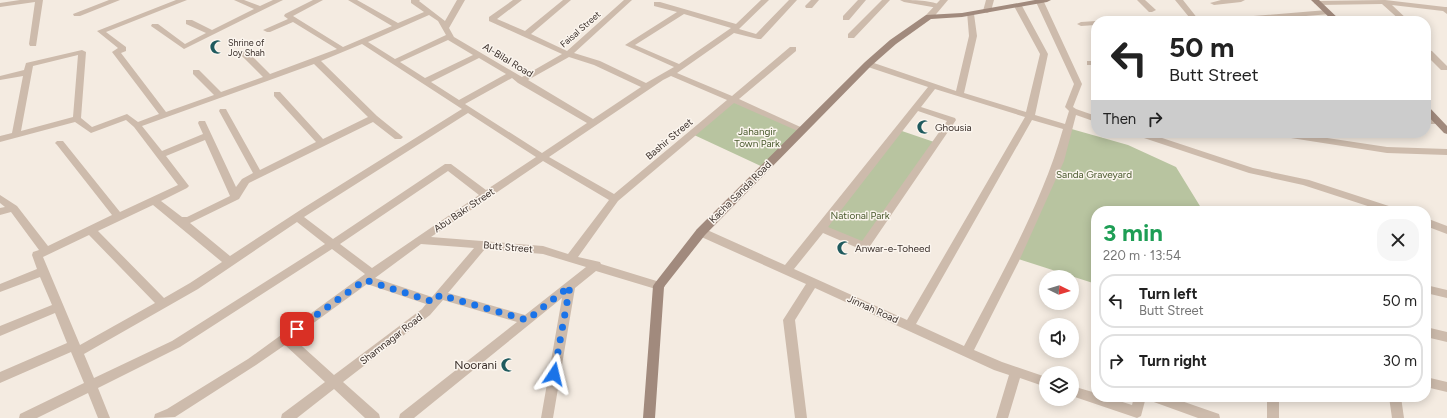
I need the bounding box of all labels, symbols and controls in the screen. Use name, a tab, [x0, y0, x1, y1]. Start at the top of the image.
street label: Faisal Street	[558, 8, 603, 49]
text: 50 m	[1169, 30, 1235, 64]
icon: left	[1103, 32, 1155, 84]
place label: Shrine of Joy Shah	[228, 37, 265, 58]
mosque icon: Shrine of Joy Shah	[209, 39, 225, 55]
street label: Al-Bilal Road	[480, 40, 536, 80]
text: Butt Street	[1169, 64, 1259, 86]
icon: right	[1144, 108, 1166, 130]
text: Then	[1103, 110, 1136, 128]
street label: Bashir Street	[643, 115, 695, 162]
mosque icon: Ghousia	[916, 119, 932, 135]
place label: Ghousia	[935, 121, 972, 134]
park label: Jahangir Town Park	[734, 125, 780, 150]
street label: Kacha Sanda Road	[706, 158, 774, 226]
park label: Sanda Graveyard	[1056, 168, 1132, 181]
street label: Abu Bakr Street	[431, 185, 497, 235]
park label: National Park	[830, 209, 890, 222]
text: 3 min	[1103, 218, 1163, 247]
button: close	[1377, 219, 1419, 261]
street label: Butt Street	[483, 238, 534, 256]
mosque icon: Anwar-e-Toheed	[836, 240, 852, 256]
place label: Anwar-e-Toheed	[855, 242, 930, 255]
text: 220 m · 13:54	[1103, 248, 1181, 263]
north arrow	[1039, 270, 1079, 310]
map controls	[1039, 270, 1079, 406]
text: Turn left	[1139, 285, 1197, 303]
icon: left	[1105, 290, 1127, 312]
street label: Jinnah Road	[845, 292, 901, 326]
text: 50 m	[1382, 292, 1417, 310]
text: Butt Street	[1139, 303, 1204, 318]
street label: Shamnagar Road	[357, 310, 425, 367]
pin	[280, 312, 314, 346]
icon: arrive	[286, 318, 308, 340]
button: sound	[1039, 318, 1079, 358]
icon: right	[1105, 350, 1127, 372]
text: Turn right	[1139, 352, 1207, 370]
text: 30 m	[1383, 352, 1417, 370]
position arrow	[533, 353, 575, 395]
mosque icon: Noorani	[500, 357, 516, 373]
place label: Noorani	[454, 358, 497, 372]
button: layers	[1039, 366, 1079, 406]

